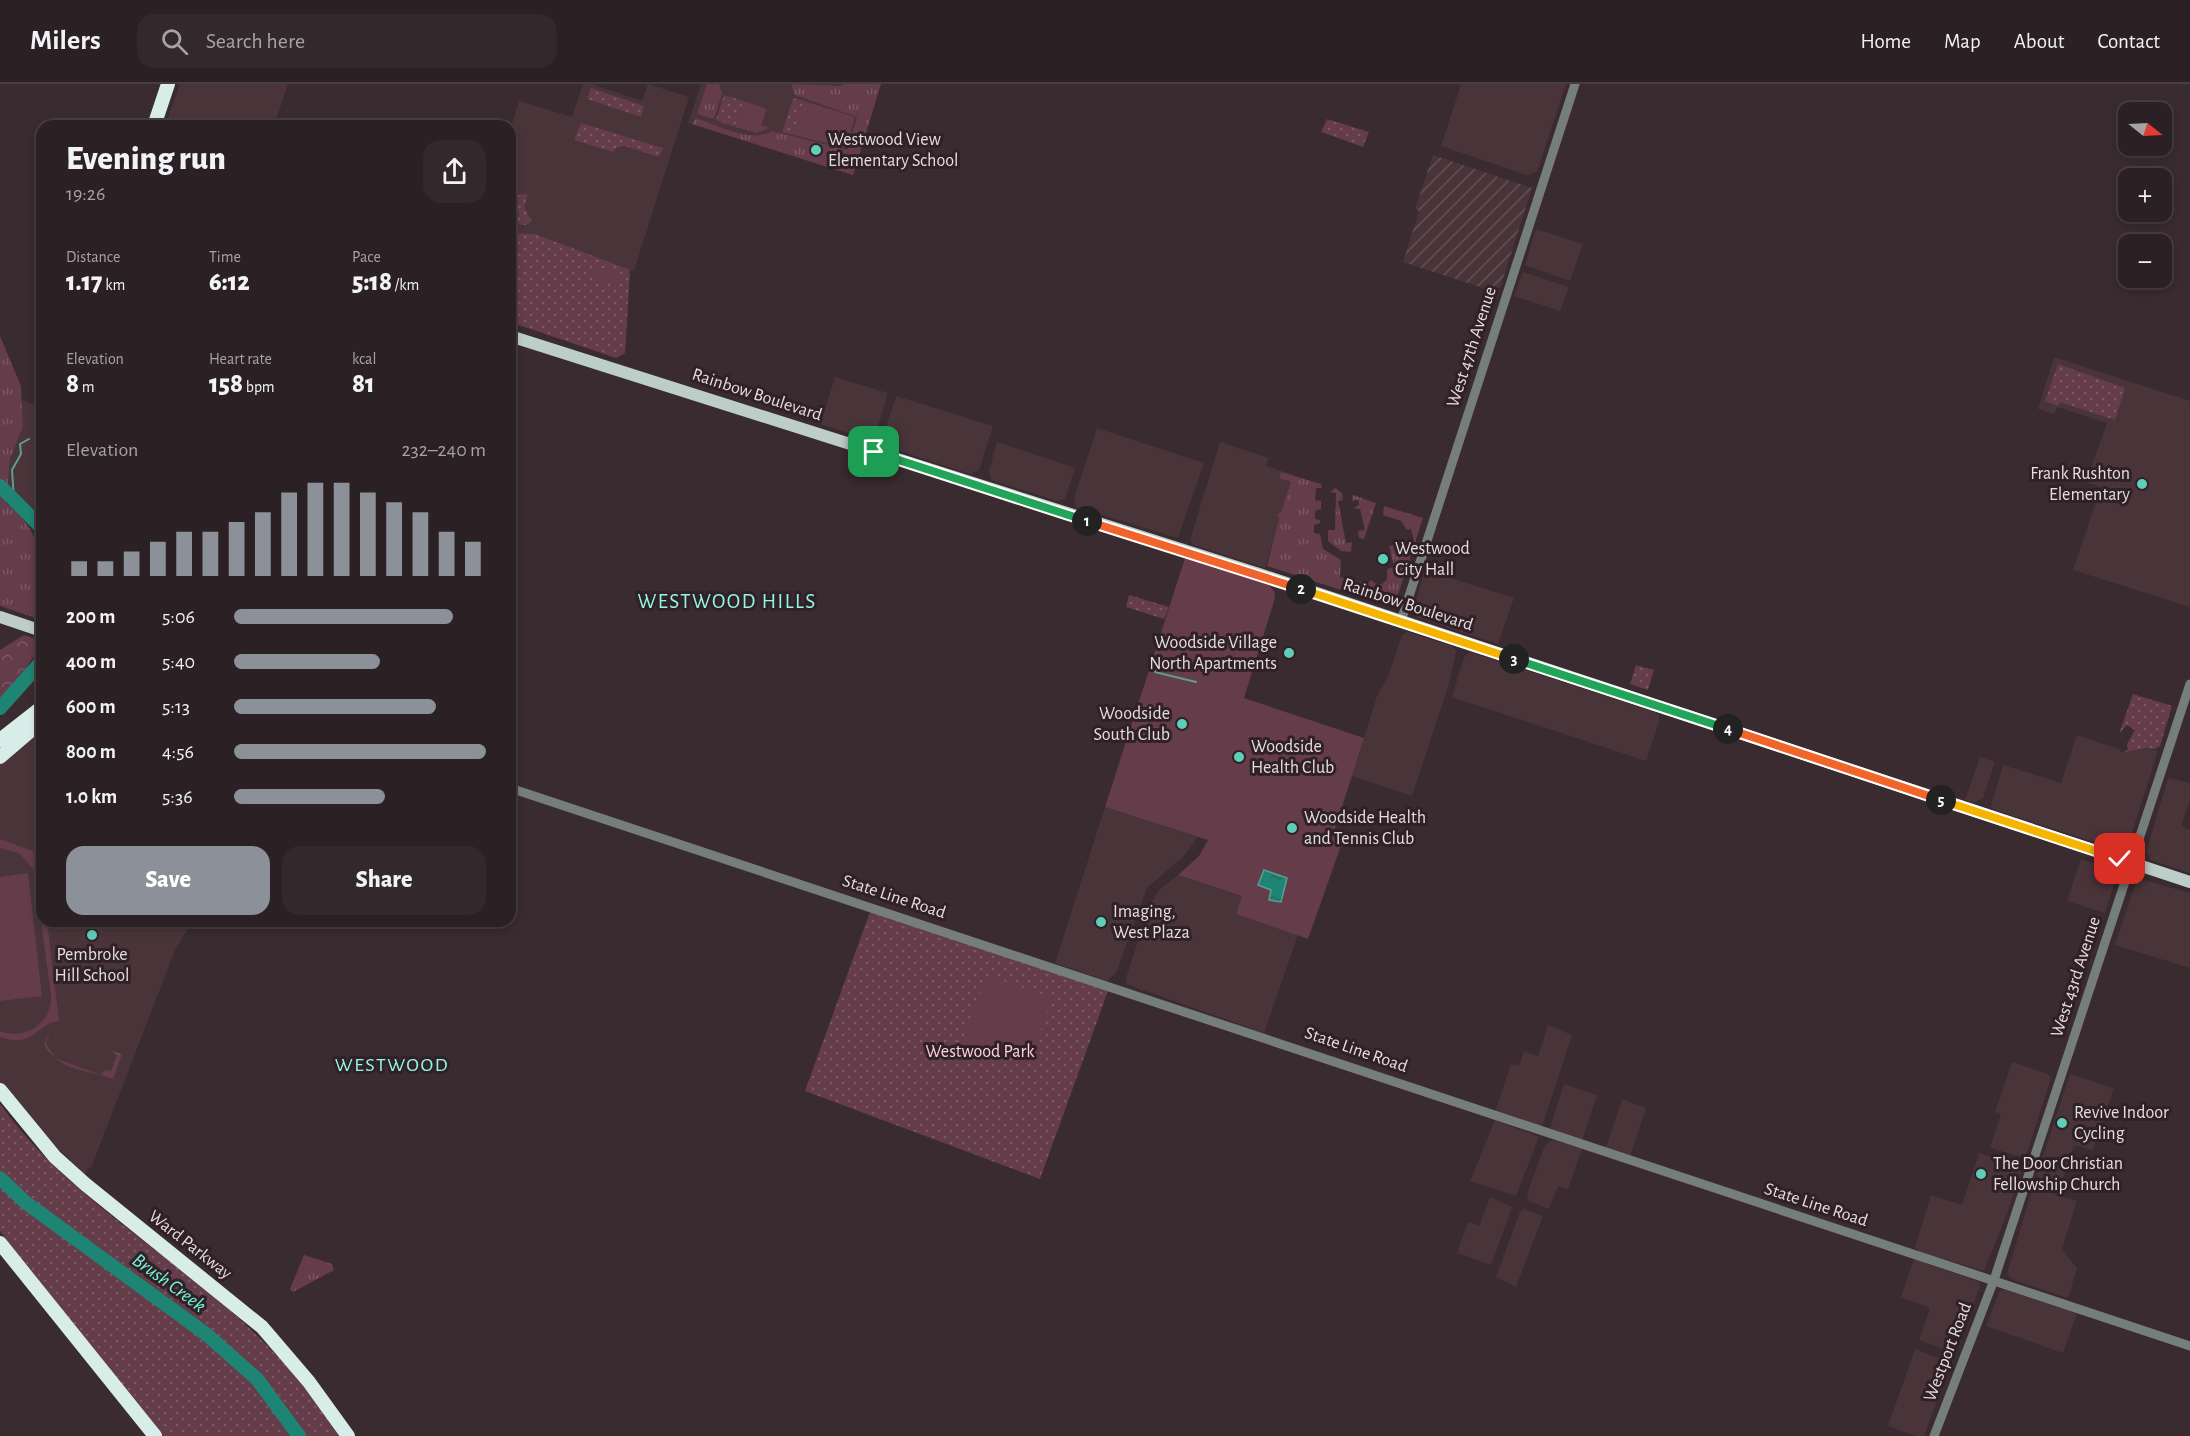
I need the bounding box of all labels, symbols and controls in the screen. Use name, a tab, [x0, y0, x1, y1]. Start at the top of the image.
search box	[137, 14, 557, 68]
icon: search	[158, 25, 191, 58]
text: Milers	[30, 27, 101, 55]
text: Search here	[206, 30, 305, 52]
text: Home	[1860, 31, 1911, 52]
text: Map	[1944, 31, 1981, 52]
text: About	[2014, 31, 2064, 52]
text: Contact	[2097, 31, 2160, 52]
north arrow	[2118, 102, 2172, 156]
map controls	[2118, 102, 2172, 288]
place label: Westwood View Elementary School	[828, 131, 959, 170]
button: share	[423, 140, 486, 203]
text: Evening run	[66, 143, 226, 176]
marker: Westwood View Elementary School	[809, 143, 823, 157]
button: +	[2118, 168, 2172, 222]
text: 19:26	[66, 184, 105, 204]
button: −	[2118, 234, 2172, 288]
text: Distance	[66, 249, 120, 265]
text: Time	[209, 249, 241, 265]
text: Pace	[352, 249, 381, 265]
text: 1.17	[66, 269, 103, 295]
text: 6:12	[209, 269, 250, 295]
text: 5:18	[352, 269, 392, 295]
text: km	[103, 277, 125, 293]
text: /km	[392, 277, 419, 293]
street label: West 47th Avenue	[1444, 284, 1500, 410]
text: Elevation	[66, 351, 124, 367]
text: Heart rate	[209, 351, 272, 367]
text: kcal	[352, 351, 376, 367]
street label: Rainbow Boulevard	[690, 366, 824, 424]
text: 8	[66, 371, 79, 397]
text: 158	[209, 371, 243, 397]
text: 81	[352, 371, 375, 397]
text: m	[79, 379, 95, 395]
text: bpm	[243, 379, 275, 395]
pin	[848, 426, 899, 477]
icon: arrive	[857, 435, 890, 468]
text: Elevation	[66, 440, 138, 460]
text: 232–240 m	[401, 440, 486, 460]
place label: Frank Rushton Elementary	[2030, 465, 2130, 504]
marker: Frank Rushton Elementary	[2135, 477, 2149, 491]
pin: 1	[1072, 506, 1102, 536]
text: 1	[1084, 513, 1090, 529]
place label: Westwood City Hall	[1395, 540, 1470, 579]
marker: Westwood City Hall	[1376, 552, 1390, 566]
pin: 2	[1286, 574, 1316, 604]
street label: Rainbow Boulevard	[1341, 576, 1475, 634]
text: 2	[1297, 581, 1305, 597]
district label: WESTWOOD HILLS	[637, 591, 817, 612]
text: 200 m	[66, 607, 115, 627]
text: 5:06	[162, 607, 195, 627]
place label: Woodside Village North Apartments	[1149, 634, 1277, 673]
pin: 3	[1499, 644, 1529, 674]
marker: Woodside Village North Apartments	[1282, 646, 1296, 660]
text: 3	[1511, 651, 1517, 667]
text: 400 m	[66, 652, 116, 672]
text: 5:40	[162, 652, 195, 672]
text: 600 m	[66, 697, 116, 717]
text: 5:13	[162, 697, 190, 717]
place label: Woodside South Club	[1094, 705, 1170, 744]
pin: 4	[1713, 714, 1743, 744]
marker: Woodside South Club	[1175, 717, 1189, 731]
text: 4	[1724, 721, 1732, 737]
place label: Woodside Health Club	[1251, 738, 1334, 777]
text: 800 m	[66, 742, 116, 762]
text: 4:56	[162, 742, 194, 762]
marker: Woodside Health Club	[1232, 750, 1246, 764]
pin: 5	[1926, 785, 1956, 815]
text: 1.0 km	[66, 787, 117, 807]
text: 5:36	[162, 787, 193, 807]
text: 5	[1938, 792, 1944, 808]
place label: Woodside Health and Tennis Club	[1304, 809, 1426, 848]
marker: Woodside Health and Tennis Club	[1285, 821, 1299, 835]
pin	[2094, 833, 2145, 884]
icon: check	[2103, 842, 2136, 875]
button: Save	[66, 846, 270, 915]
button: Share	[282, 846, 486, 915]
street label: State Line Road	[840, 872, 948, 922]
place label: Imaging, West Plaza	[1113, 903, 1190, 942]
street label: West 43rd Avenue	[2048, 914, 2104, 1040]
marker: Imaging, West Plaza	[1094, 915, 1108, 929]
marker: Pembroke Hill School	[85, 928, 99, 942]
place label: Pembroke Hill School	[54, 946, 130, 985]
street label: State Line Road	[1302, 1024, 1410, 1076]
park label: Westwood Park	[926, 1043, 1035, 1061]
district label: WESTWOOD	[335, 1055, 449, 1075]
place label: Revive Indoor Cycling	[2074, 1104, 2169, 1143]
marker: Revive Indoor Cycling	[2055, 1116, 2069, 1130]
place label: The Door Christian Fellowship Church	[1993, 1155, 2123, 1194]
marker: The Door Christian Fellowship Church	[1974, 1167, 1988, 1181]
street label: State Line Road	[1762, 1180, 1870, 1230]
street label: Ward Parkway	[145, 1207, 235, 1283]
water label: Brush Creek	[129, 1250, 209, 1316]
street label: Westport Road	[1921, 1300, 1975, 1404]

